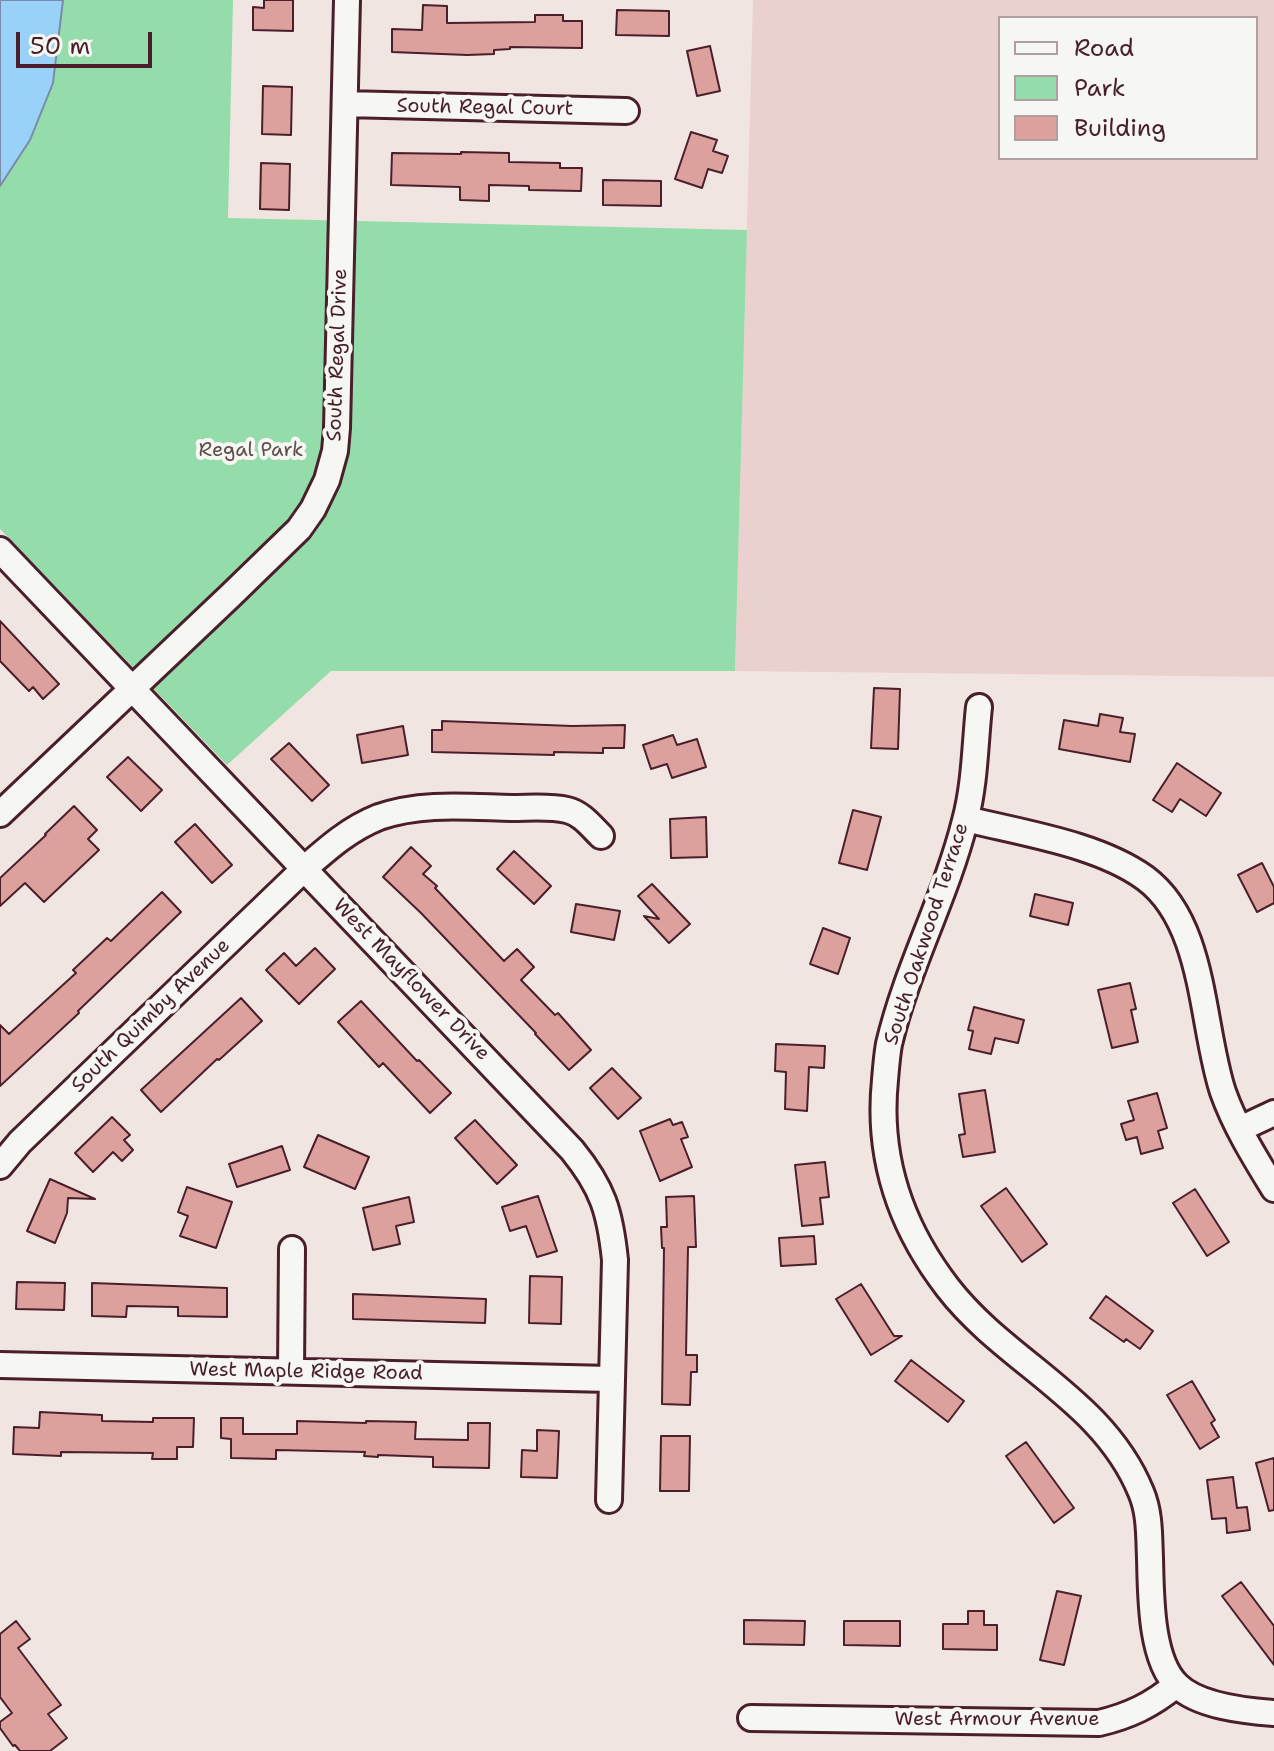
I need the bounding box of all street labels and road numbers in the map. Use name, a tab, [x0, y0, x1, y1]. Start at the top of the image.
street label: South Regal Court	[396, 94, 574, 122]
street label: South Regal Drive	[323, 268, 353, 442]
street label: South Oakwood Terrace	[880, 820, 974, 1048]
street label: West Mayflower Drive	[327, 894, 495, 1066]
street label: South Quimby Avenue	[67, 934, 235, 1098]
street label: West Maple Ridge Road	[189, 1358, 423, 1386]
street label: West Armour Avenue	[894, 1708, 1100, 1732]

